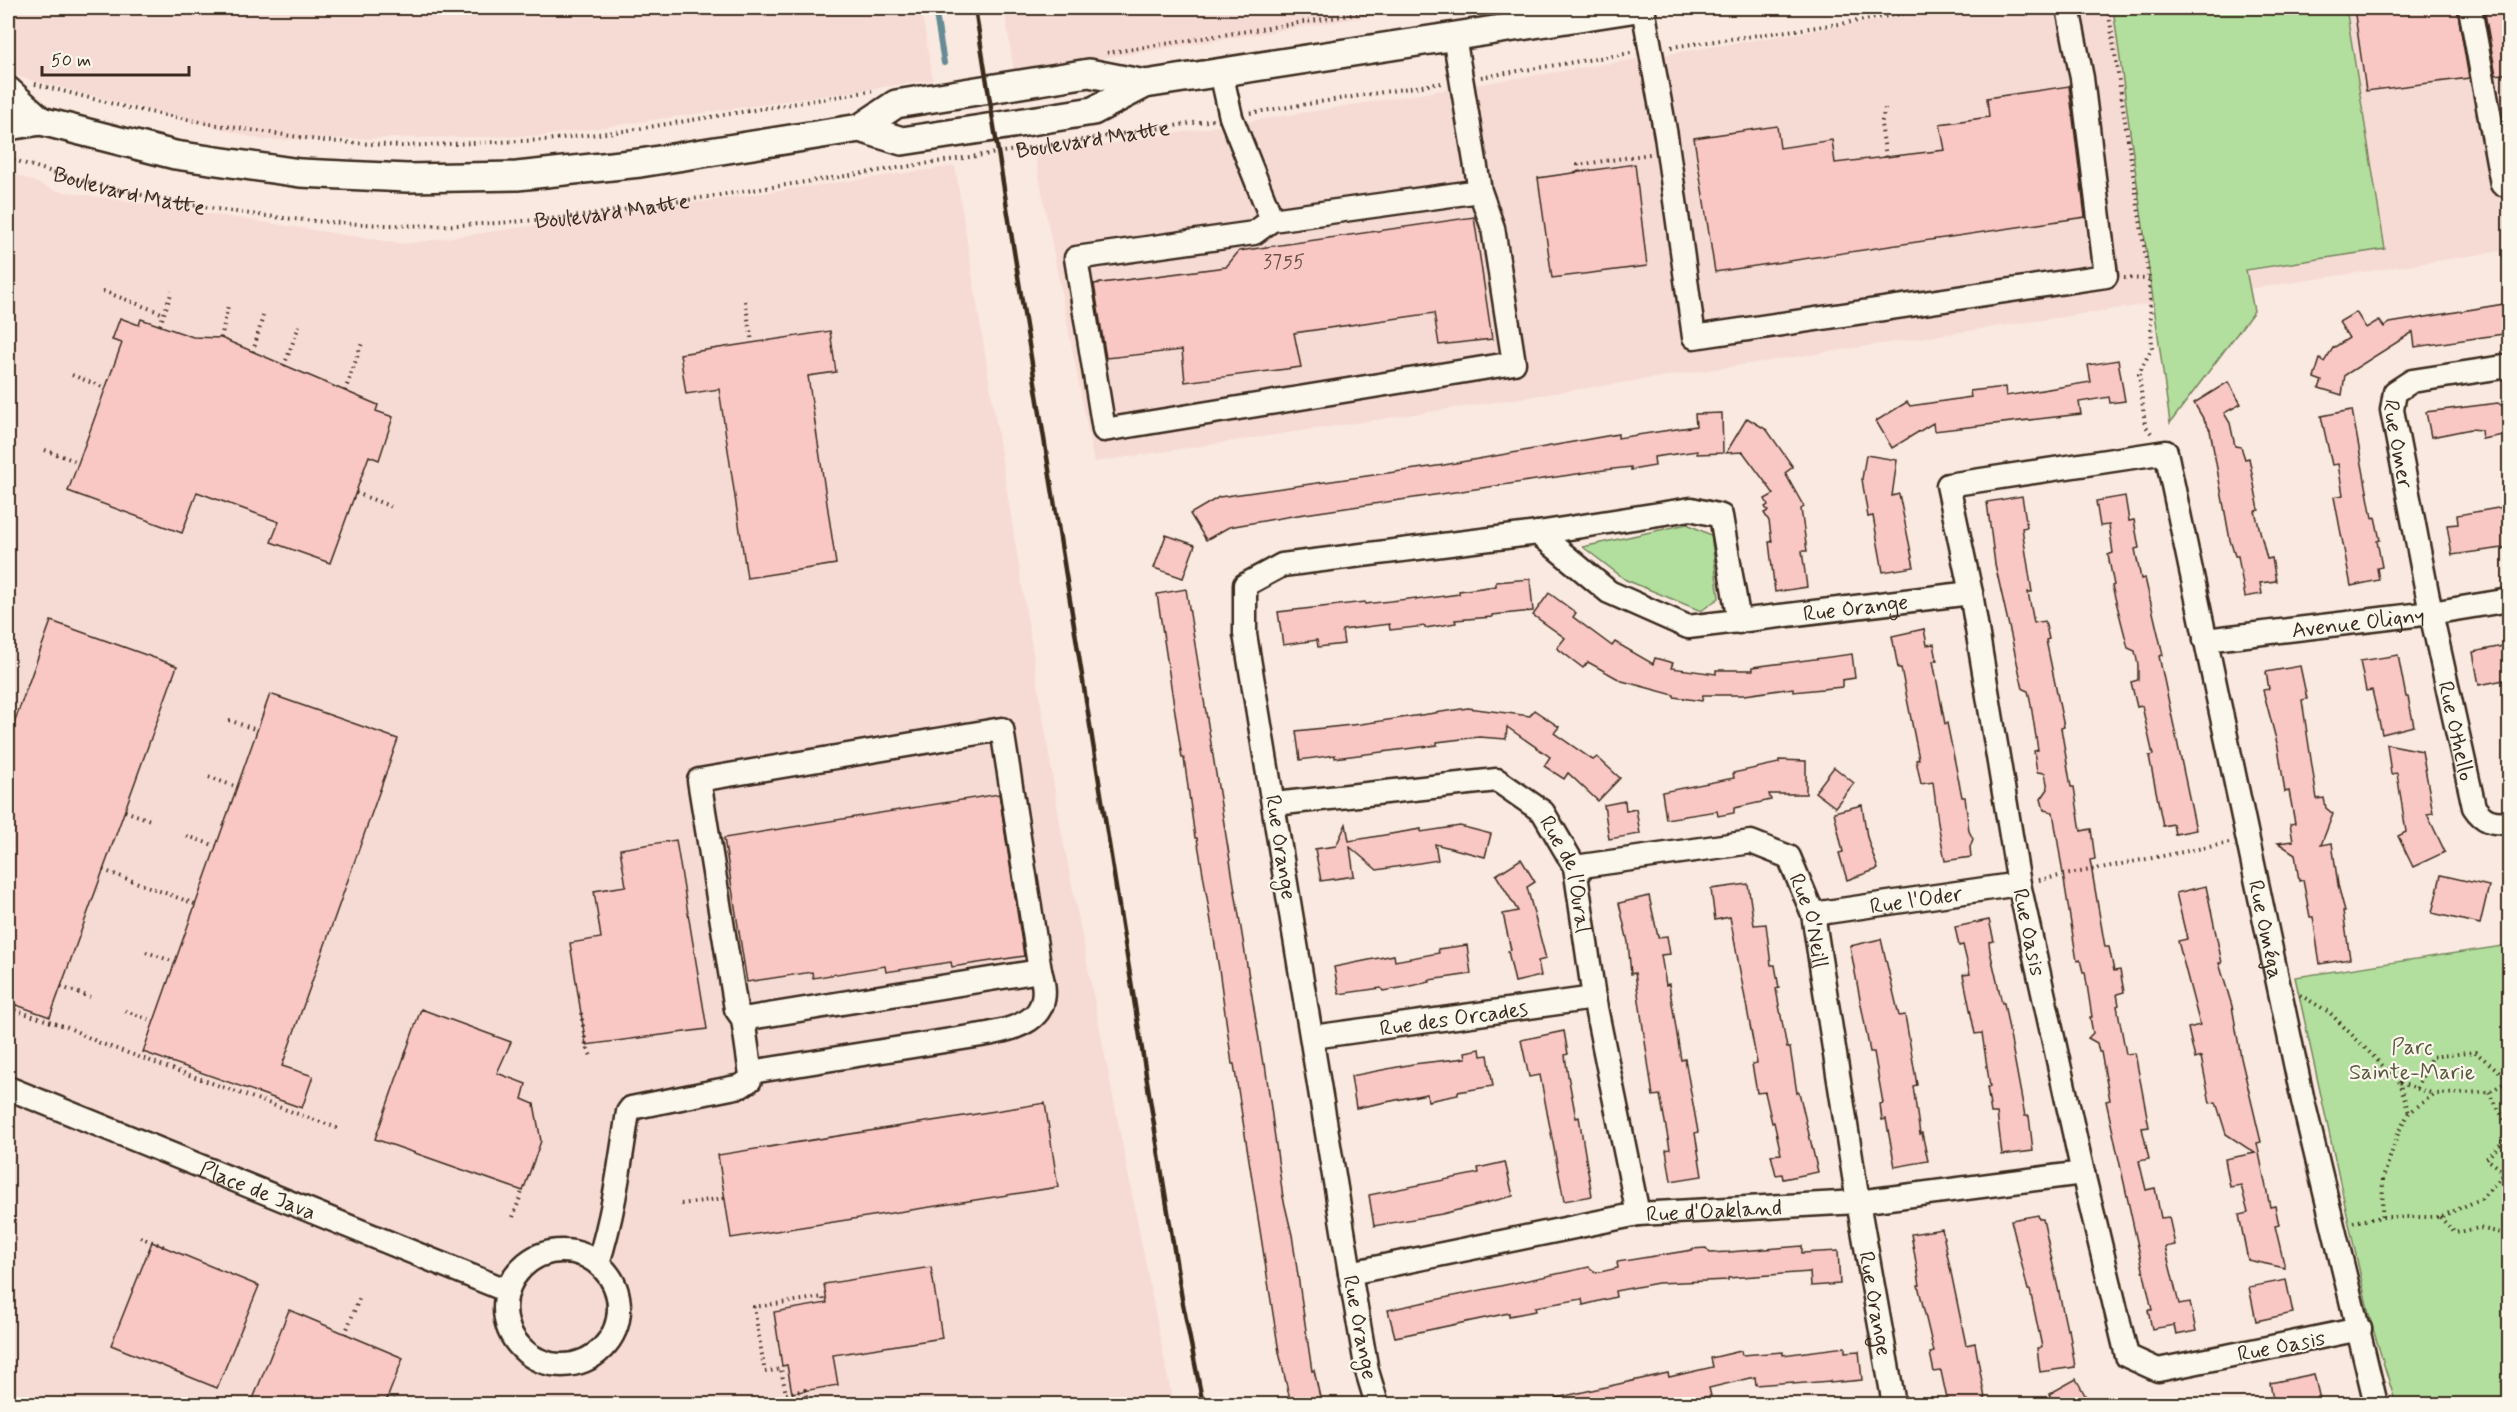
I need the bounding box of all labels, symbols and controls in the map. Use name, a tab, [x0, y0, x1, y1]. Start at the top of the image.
scale bar	[42, 39, 189, 77]
text: 50 m	[51, 49, 91, 73]
street label: Boulevard Matte	[1014, 115, 1172, 166]
street label: Boulevard Matte	[50, 161, 208, 223]
street label: Boulevard Matte	[534, 188, 691, 236]
house number: 3755	[1263, 249, 1305, 276]
street label: Rue Omer	[2376, 397, 2419, 492]
street label: Rue Orange	[1802, 589, 1910, 629]
street label: Avenue Oligny	[2290, 602, 2426, 646]
street label: Rue Othello	[2431, 679, 2480, 784]
street label: Rue Orange	[1255, 793, 1302, 902]
street label: Rue de l'Oural	[1532, 811, 1596, 935]
street label: Rue O'Neill	[1781, 869, 1833, 970]
street label: Rue Oméga	[2241, 878, 2289, 982]
street label: Rue l'Oder	[1868, 880, 1965, 922]
street label: Rue Oasis	[2005, 886, 2051, 979]
street label: Rue des Orcades	[1378, 995, 1530, 1044]
park label: Parc Sainte-Marie	[2349, 1034, 2475, 1087]
street label: Place de Java	[195, 1155, 320, 1228]
street label: Rue d'Oakland	[1645, 1194, 1783, 1230]
street label: Rue Orange	[1851, 1249, 1897, 1358]
street label: Rue Orange	[1332, 1273, 1383, 1382]
street label: Rue Oasis	[2235, 1325, 2328, 1369]

